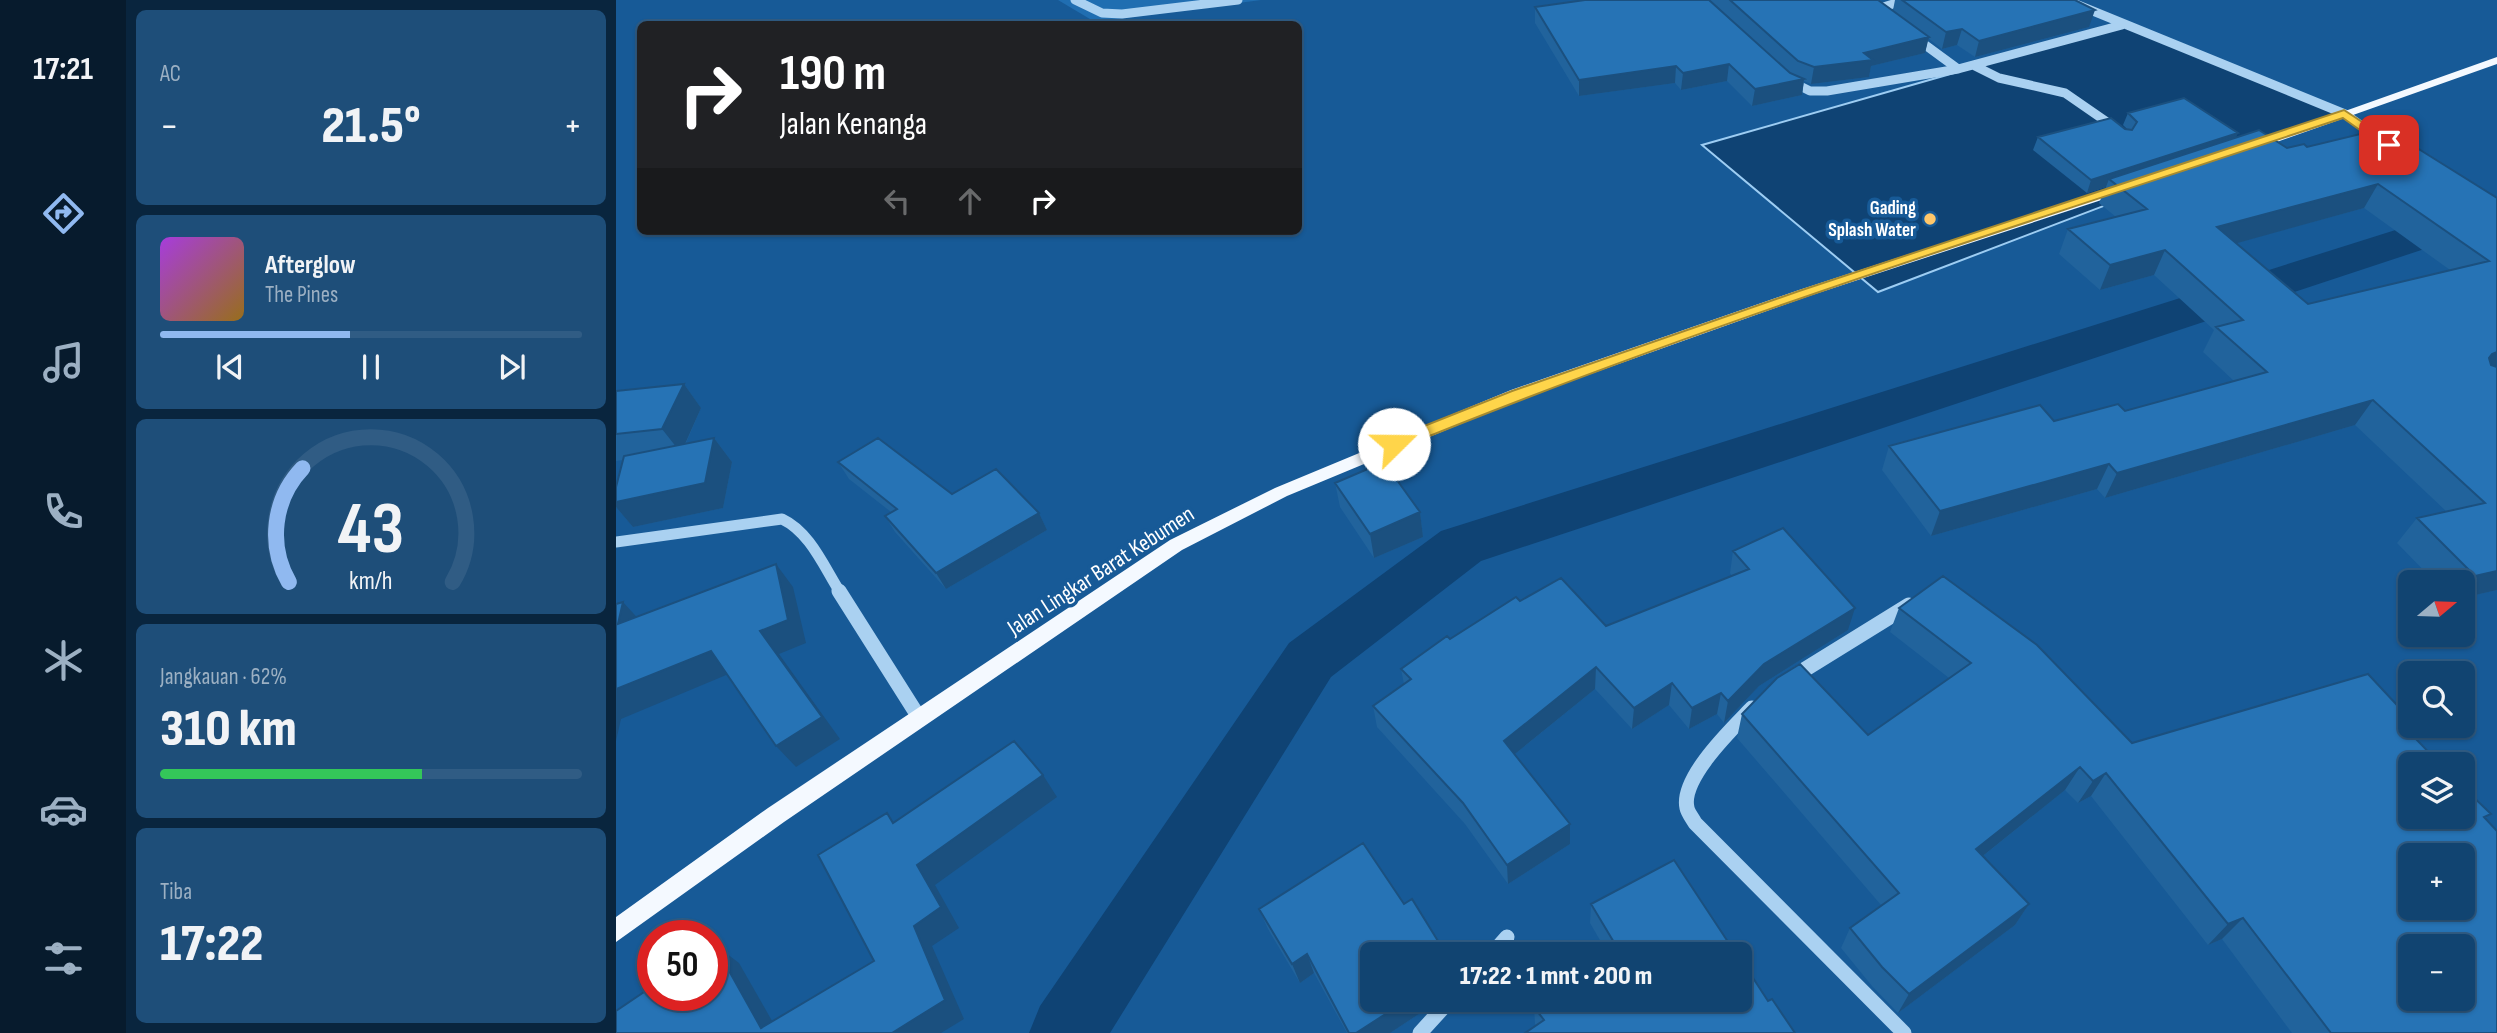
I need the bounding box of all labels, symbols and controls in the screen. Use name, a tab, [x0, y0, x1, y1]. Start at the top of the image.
text: 190 m	[780, 45, 886, 104]
icon: right	[665, 49, 756, 140]
text: 17:21	[33, 50, 93, 89]
text: AC	[160, 60, 181, 88]
text: 21.5°	[321, 95, 421, 158]
text: −	[160, 104, 179, 149]
text: +	[563, 104, 582, 149]
text: Jalan Kenanga	[780, 105, 927, 144]
pin	[2359, 115, 2419, 175]
icon: arrive	[2370, 126, 2408, 164]
icon: left	[878, 182, 916, 220]
icon: ahead	[951, 182, 989, 220]
icon: right	[1024, 182, 1062, 220]
icon: directions	[39, 189, 88, 238]
place label: Gading Splash Water	[1828, 197, 1916, 242]
marker: Gading Splash Water	[1922, 211, 1938, 227]
text: Afterglow	[265, 250, 356, 281]
text: The Pines	[265, 281, 338, 309]
icon: music	[39, 338, 88, 387]
icon: previous	[211, 348, 249, 386]
icon: pause	[352, 348, 390, 386]
icon: next	[493, 348, 531, 386]
position arrow	[1357, 407, 1431, 481]
icon: phone	[39, 487, 88, 536]
text: 43	[338, 487, 404, 575]
street label: Jalan Lingkar Barat Kebumen	[1001, 500, 1200, 642]
text: km/h	[349, 566, 393, 597]
north arrow	[2398, 570, 2474, 648]
map controls	[2398, 570, 2475, 1011]
icon: climate	[39, 636, 88, 685]
button: search	[2398, 661, 2475, 738]
text: Jangkauan · 62%	[160, 663, 287, 691]
text: 310 km	[160, 698, 297, 761]
button: layers	[2398, 752, 2475, 829]
icon: car	[39, 785, 88, 834]
button: +	[2398, 843, 2475, 920]
text: Tiba	[160, 878, 192, 906]
text: 17:22	[160, 913, 263, 976]
speed limit sign: 50	[637, 920, 728, 1011]
icon: filters	[39, 934, 88, 983]
button: −	[2398, 934, 2475, 1011]
text: 17:22 · 1 mnt · 200 m	[1460, 961, 1652, 992]

